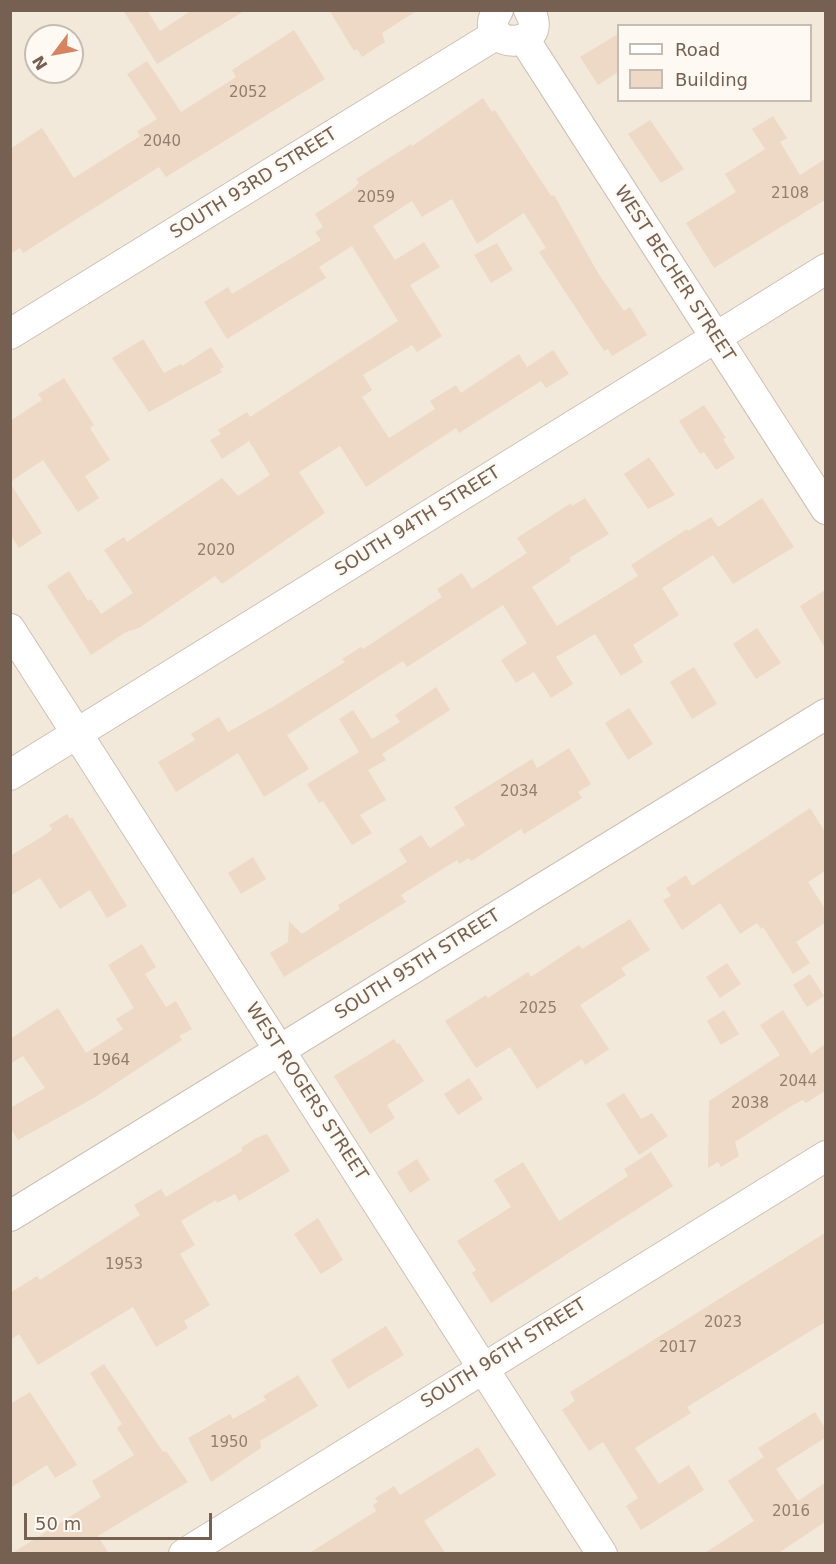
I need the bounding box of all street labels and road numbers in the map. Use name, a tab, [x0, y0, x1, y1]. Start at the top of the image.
street label: SOUTH 93RD STREET	[167, 124, 341, 244]
street label: WEST BECHER STREET	[609, 182, 739, 366]
street label: SOUTH 94TH STREET	[331, 462, 505, 582]
street label: SOUTH 95TH STREET	[331, 905, 505, 1025]
street label: WEST ROGERS STREET	[240, 999, 372, 1185]
street label: SOUTH 96TH STREET	[417, 1294, 591, 1414]

